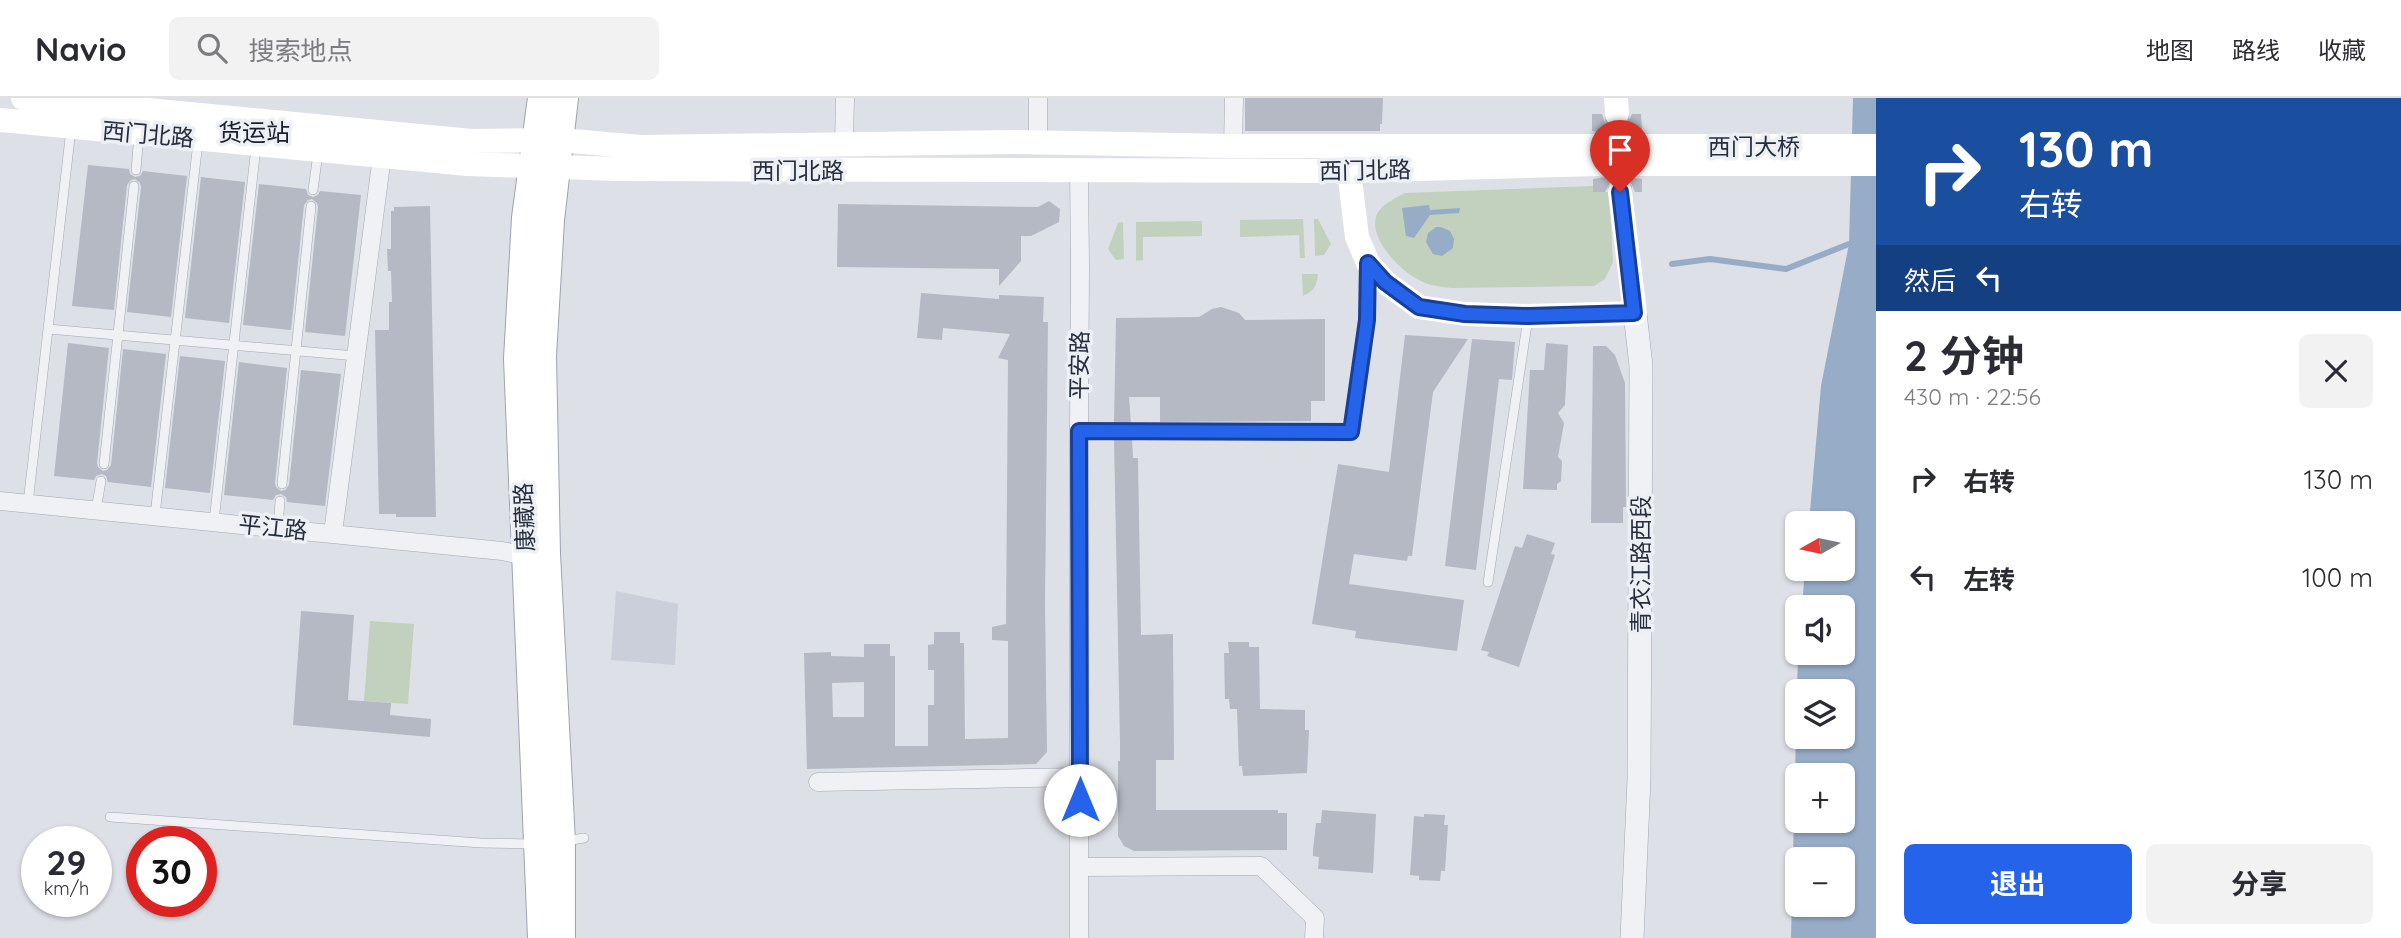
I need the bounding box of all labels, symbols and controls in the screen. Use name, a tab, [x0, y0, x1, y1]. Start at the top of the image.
search box	[169, 17, 659, 80]
text: Navio	[35, 28, 127, 69]
icon: search	[193, 29, 231, 67]
text: 搜索地点	[249, 34, 353, 67]
text: 地图	[2146, 35, 2194, 65]
text: 路线	[2232, 35, 2280, 65]
text: 收藏	[2318, 35, 2366, 65]
street label: 西门北路	[101, 116, 195, 152]
district label: 货运站	[218, 117, 290, 147]
text: 130 m	[2019, 118, 2153, 179]
pin	[1590, 120, 1650, 192]
icon: right	[1904, 126, 1995, 217]
icon: arrive	[1601, 131, 1639, 169]
street label: 西门大桥	[1708, 132, 1800, 161]
street label: 西门北路	[1319, 155, 1411, 185]
street label: 西门北路	[752, 156, 844, 185]
text: 右转	[2019, 184, 2083, 224]
icon: left	[1970, 259, 2008, 297]
text: 然后	[1904, 264, 1956, 297]
text: 2 分钟	[1904, 329, 2024, 382]
street label: 平安路	[1064, 330, 1094, 400]
button: close	[2299, 334, 2373, 408]
text: 430 m · 22:56	[1904, 382, 2041, 411]
icon: right	[1904, 460, 1942, 498]
text: 130 m	[2303, 463, 2373, 496]
text: 右转	[1963, 465, 2015, 498]
street label: 康藏路	[508, 482, 540, 552]
street label: 青衣江路西段	[1626, 495, 1655, 633]
street label: 平江路	[237, 509, 309, 545]
north arrow	[1785, 511, 1855, 581]
map controls	[1785, 511, 1855, 917]
icon: left	[1904, 558, 1942, 596]
text: 100 m	[2302, 561, 2373, 594]
text: 左转	[1963, 563, 2015, 596]
button: sound	[1785, 595, 1855, 665]
button: layers	[1785, 679, 1855, 749]
position arrow	[1043, 763, 1117, 837]
button: +	[1785, 763, 1855, 833]
speed limit sign: 30	[126, 826, 217, 917]
text: 29	[47, 840, 86, 884]
button: 退出	[1904, 844, 2132, 924]
button: 分享	[2146, 844, 2373, 924]
button: −	[1785, 847, 1855, 917]
text: km/h	[44, 877, 89, 900]

